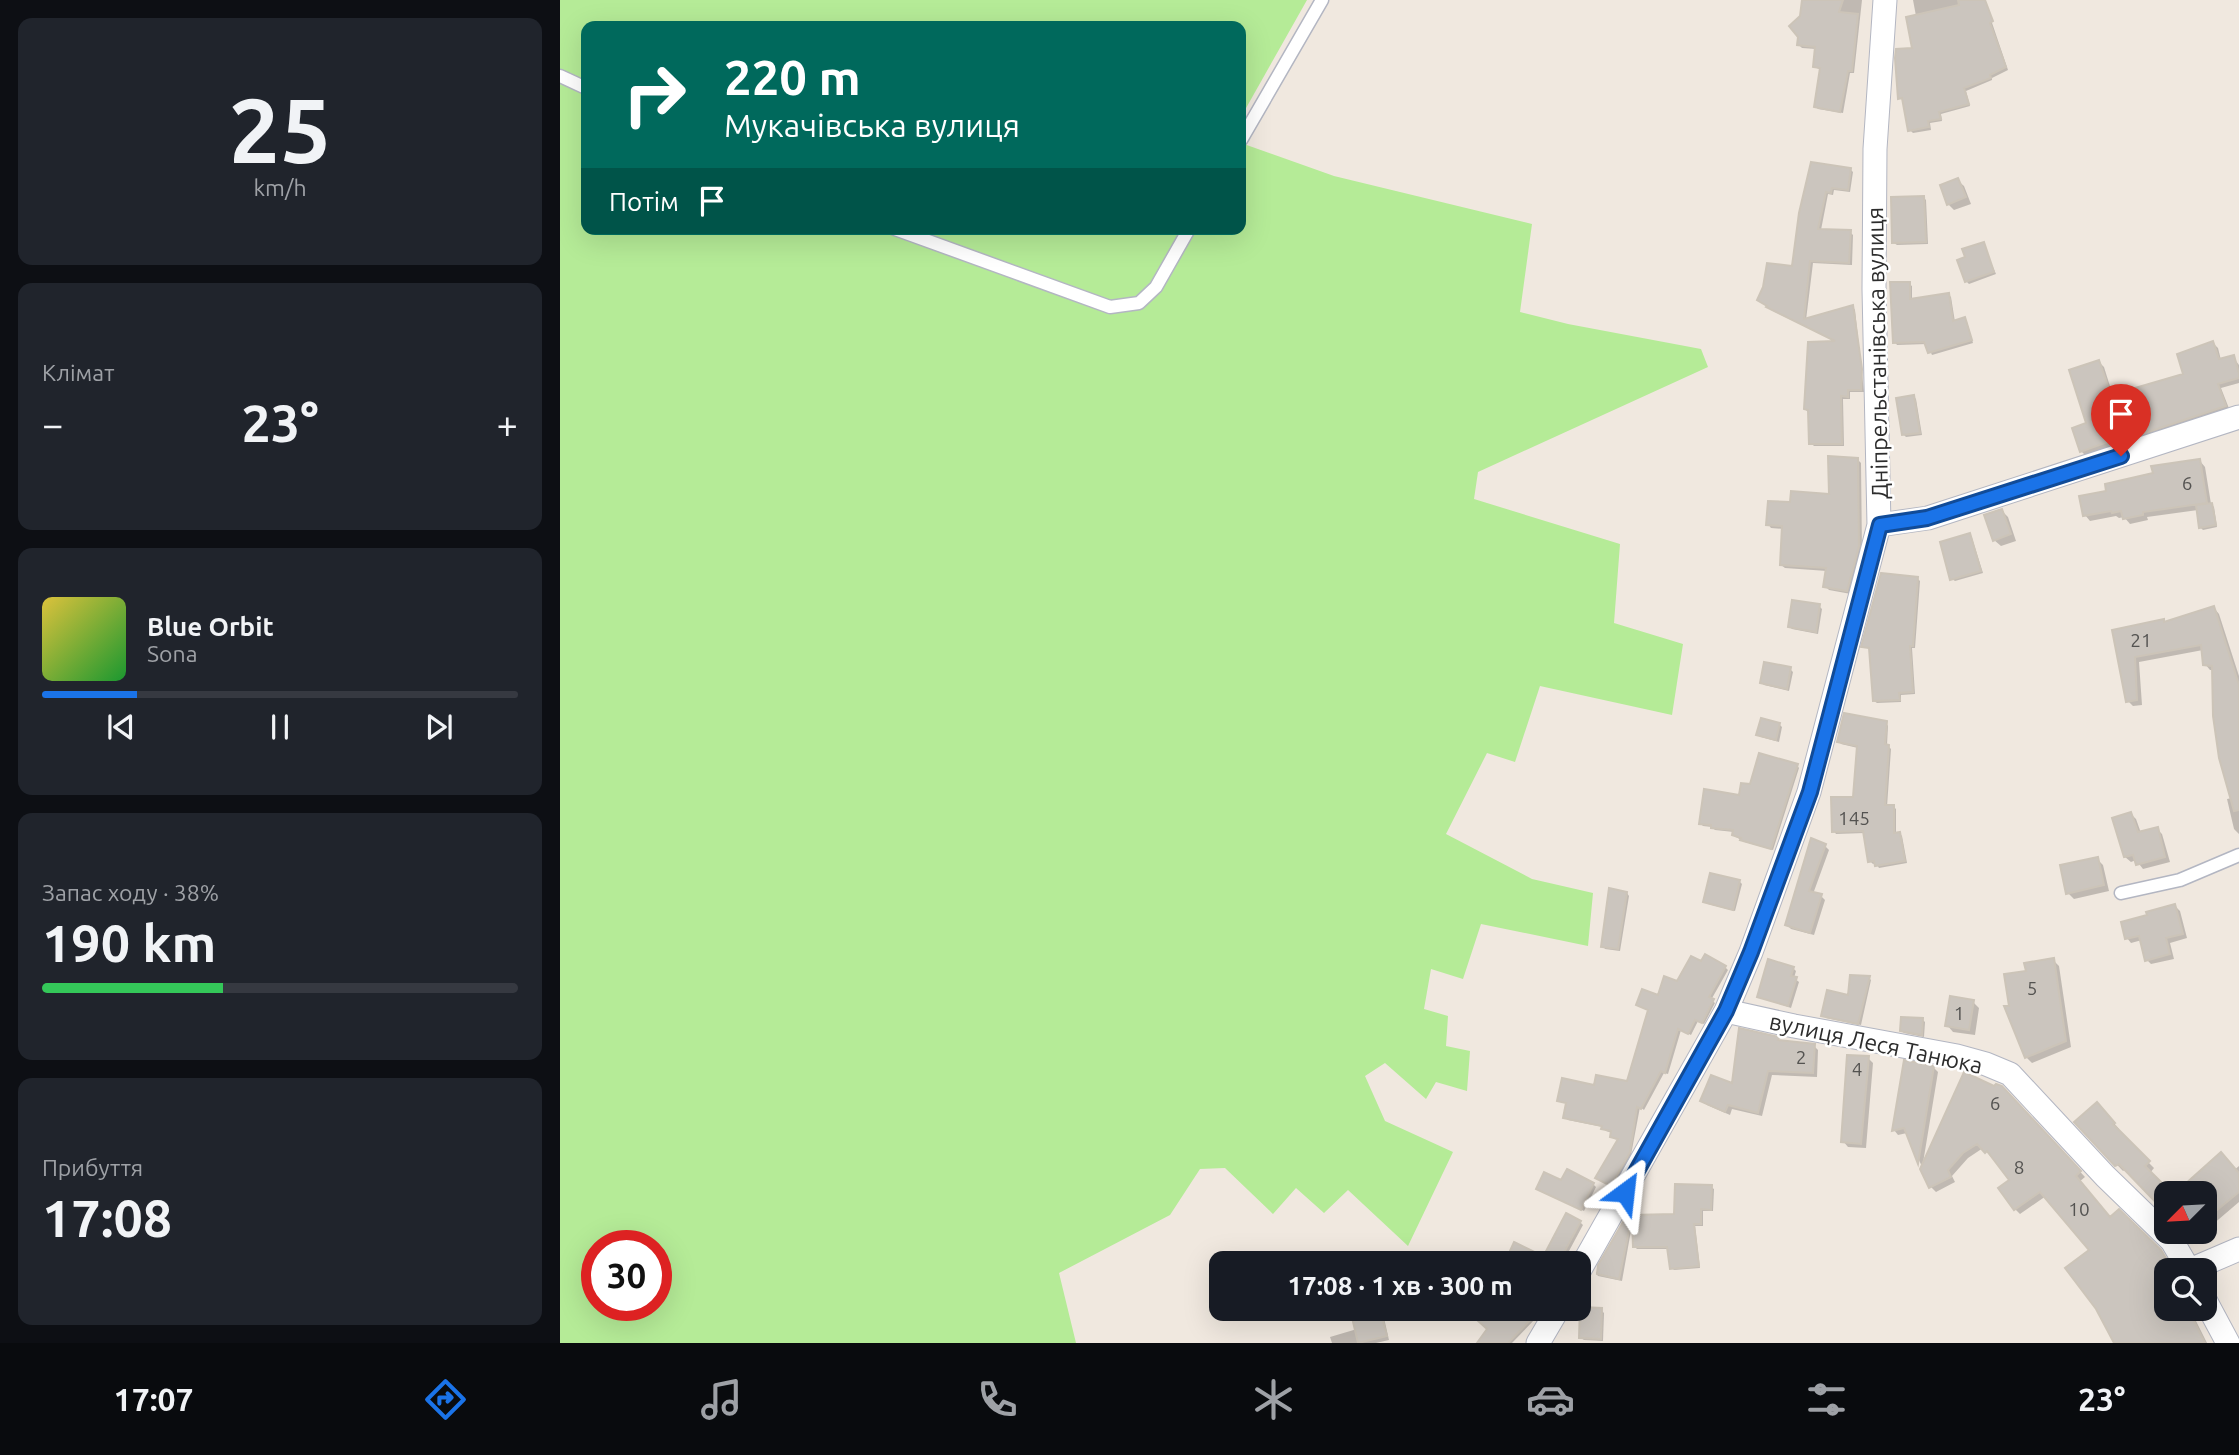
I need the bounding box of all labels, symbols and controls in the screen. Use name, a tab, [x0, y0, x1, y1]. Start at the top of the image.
icon: right	[609, 49, 700, 140]
text: 220 m	[724, 49, 861, 104]
text: 25	[229, 78, 331, 180]
text: Мукачівська вулиця	[724, 107, 1020, 143]
text: km/h	[253, 175, 307, 200]
icon: arrive	[693, 182, 731, 220]
text: Потім	[609, 187, 679, 216]
street label: Дніпрельстанівська вулиця	[1862, 207, 1892, 499]
text: Клімат	[42, 360, 114, 385]
pin	[2091, 384, 2151, 456]
text: 23°	[241, 394, 319, 452]
icon: arrive	[2102, 395, 2140, 433]
text: −	[42, 403, 63, 445]
text: +	[497, 403, 518, 445]
house number: 6	[2182, 472, 2192, 494]
text: Blue Orbit	[147, 612, 274, 641]
house number: 21	[2130, 629, 2152, 651]
text: Sona	[147, 641, 197, 666]
icon: previous	[102, 708, 140, 746]
icon: pause	[261, 708, 299, 746]
icon: next	[420, 708, 458, 746]
house number: 145	[1838, 807, 1870, 829]
text: Запас ходу · 38%	[42, 880, 219, 905]
text: 190 km	[42, 914, 216, 972]
house number: 5	[2027, 977, 2037, 999]
house number: 1	[1954, 1002, 1964, 1024]
street label: вулиця Леся Танюка	[1767, 1008, 1985, 1078]
house number: 2	[1796, 1046, 1806, 1068]
house number: 4	[1852, 1058, 1862, 1080]
house number: 6	[1990, 1092, 2000, 1114]
text: Прибуття	[42, 1155, 143, 1180]
position arrow	[1588, 1155, 1662, 1229]
house number: 8	[2014, 1156, 2024, 1178]
north arrow	[2154, 1181, 2217, 1244]
map controls	[2154, 1181, 2217, 1321]
text: 17:08	[42, 1189, 172, 1247]
house number: 10	[2068, 1198, 2090, 1220]
speed limit sign: 30	[581, 1230, 672, 1321]
button: search	[2154, 1258, 2217, 1321]
text: 17:08 · 1 хв · 300 m	[1287, 1271, 1513, 1300]
icon: directions	[421, 1375, 470, 1424]
icon: music	[697, 1375, 746, 1424]
icon: phone	[973, 1375, 1022, 1424]
icon: climate	[1249, 1375, 1298, 1424]
icon: car	[1526, 1375, 1575, 1424]
icon: filters	[1802, 1375, 1851, 1424]
text: 17:07	[114, 1381, 194, 1417]
text: 23°	[2078, 1381, 2125, 1417]

